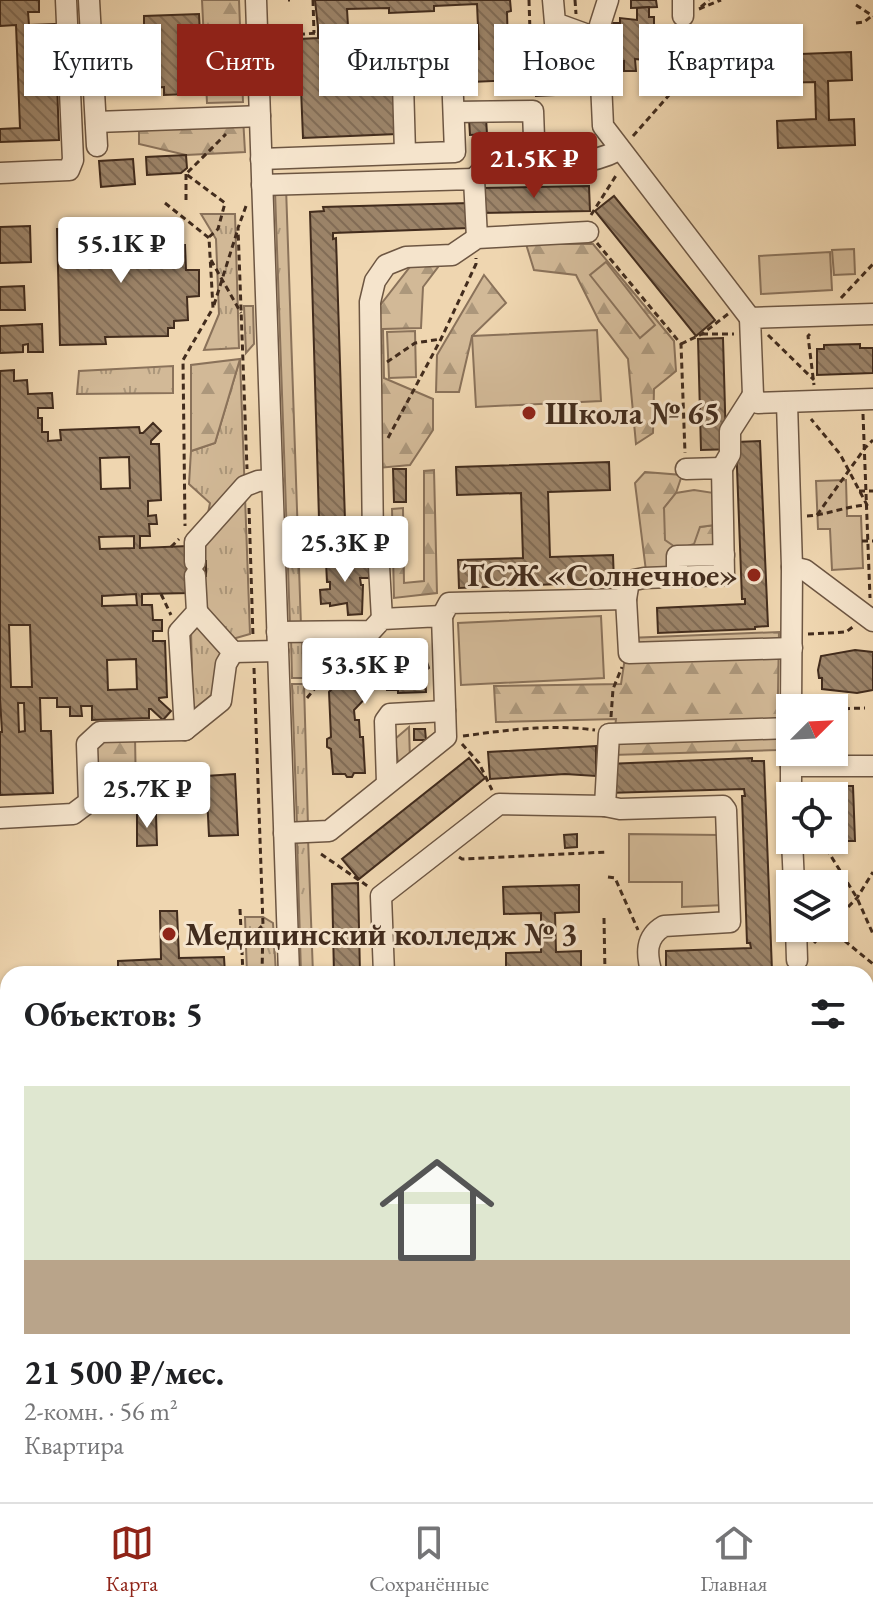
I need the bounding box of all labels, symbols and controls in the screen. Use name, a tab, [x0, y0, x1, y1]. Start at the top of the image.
chip: Купить	[24, 24, 161, 96]
chip: Снять	[177, 24, 303, 96]
chip: Фильтры	[319, 24, 478, 96]
chip: Новое	[494, 24, 623, 96]
chip: Квартира	[639, 24, 803, 96]
pin: 21.5K ₽	[460, 132, 608, 200]
text: 21.5K ₽	[489, 141, 579, 175]
pin: 55.1K ₽	[47, 217, 195, 285]
text: 55.1K ₽	[76, 226, 166, 260]
place label: Школа № 65	[545, 392, 721, 434]
marker: Школа № 65	[520, 404, 538, 422]
pin: 25.3K ₽	[271, 516, 419, 584]
text: 25.3K ₽	[300, 525, 390, 559]
place label: ТСЖ «Солнечное»	[462, 554, 738, 596]
marker: ТСЖ «Солнечное»	[745, 566, 763, 584]
pin: 53.5K ₽	[291, 638, 439, 706]
text: 53.5K ₽	[320, 647, 410, 681]
north arrow	[776, 694, 848, 766]
map controls	[776, 694, 848, 942]
pin: 25.7K ₽	[73, 762, 221, 830]
text: 25.7K ₽	[102, 771, 192, 805]
button: locate	[776, 782, 848, 854]
button: layers	[776, 870, 848, 942]
place label: Медицинский колледж № 3	[185, 913, 578, 955]
marker: Медицинский колледж № 3	[160, 925, 178, 943]
text: Объектов: 5	[24, 992, 203, 1036]
icon: filters	[806, 992, 850, 1036]
icon: home	[365, 1138, 509, 1282]
text: 21 500 ₽/мес.	[24, 1350, 224, 1394]
text: 2-комн. · 56 m²	[24, 1394, 178, 1428]
text: Квартира	[24, 1428, 124, 1462]
tab: Карта	[106, 1521, 158, 1598]
tab: Сохранённые	[369, 1521, 489, 1598]
tab: Главная	[700, 1521, 767, 1598]

